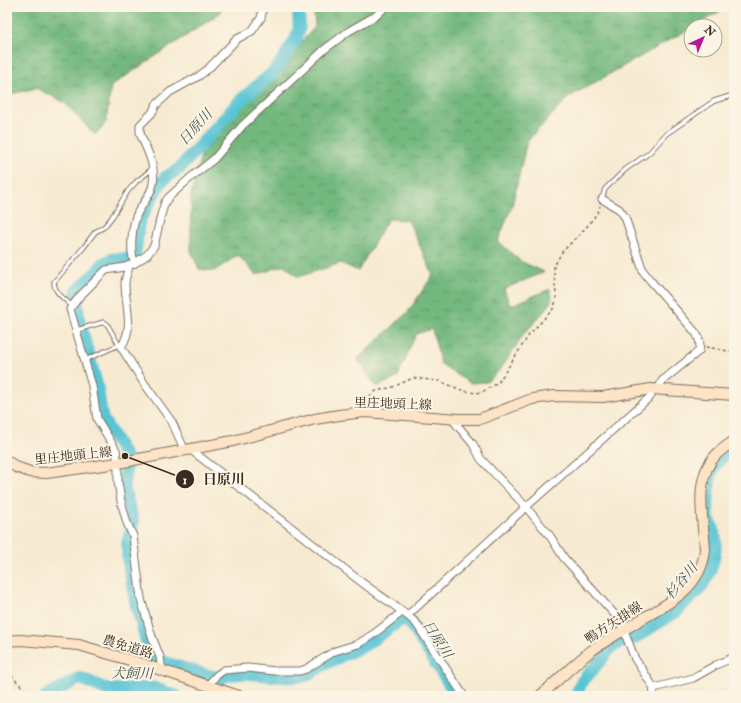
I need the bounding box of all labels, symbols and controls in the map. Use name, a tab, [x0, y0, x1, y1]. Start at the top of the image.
north arrow	[683, 18, 723, 58]
text: N	[701, 22, 718, 40]
water label: 日原川	[175, 105, 217, 149]
street label: 里庄地頭上線	[354, 395, 432, 413]
street label: 里庄地頭上線	[33, 444, 113, 468]
callout: 日原川	[175, 466, 253, 492]
text: 日原川	[203, 471, 245, 488]
text: 1	[183, 473, 187, 488]
water label: 杉谷川	[661, 558, 703, 603]
street label: 鴨方矢掛線	[582, 598, 645, 647]
water label: 日原川	[419, 617, 457, 663]
street label: 農免道路	[100, 632, 155, 662]
water label: 犬飼川	[111, 665, 155, 682]

